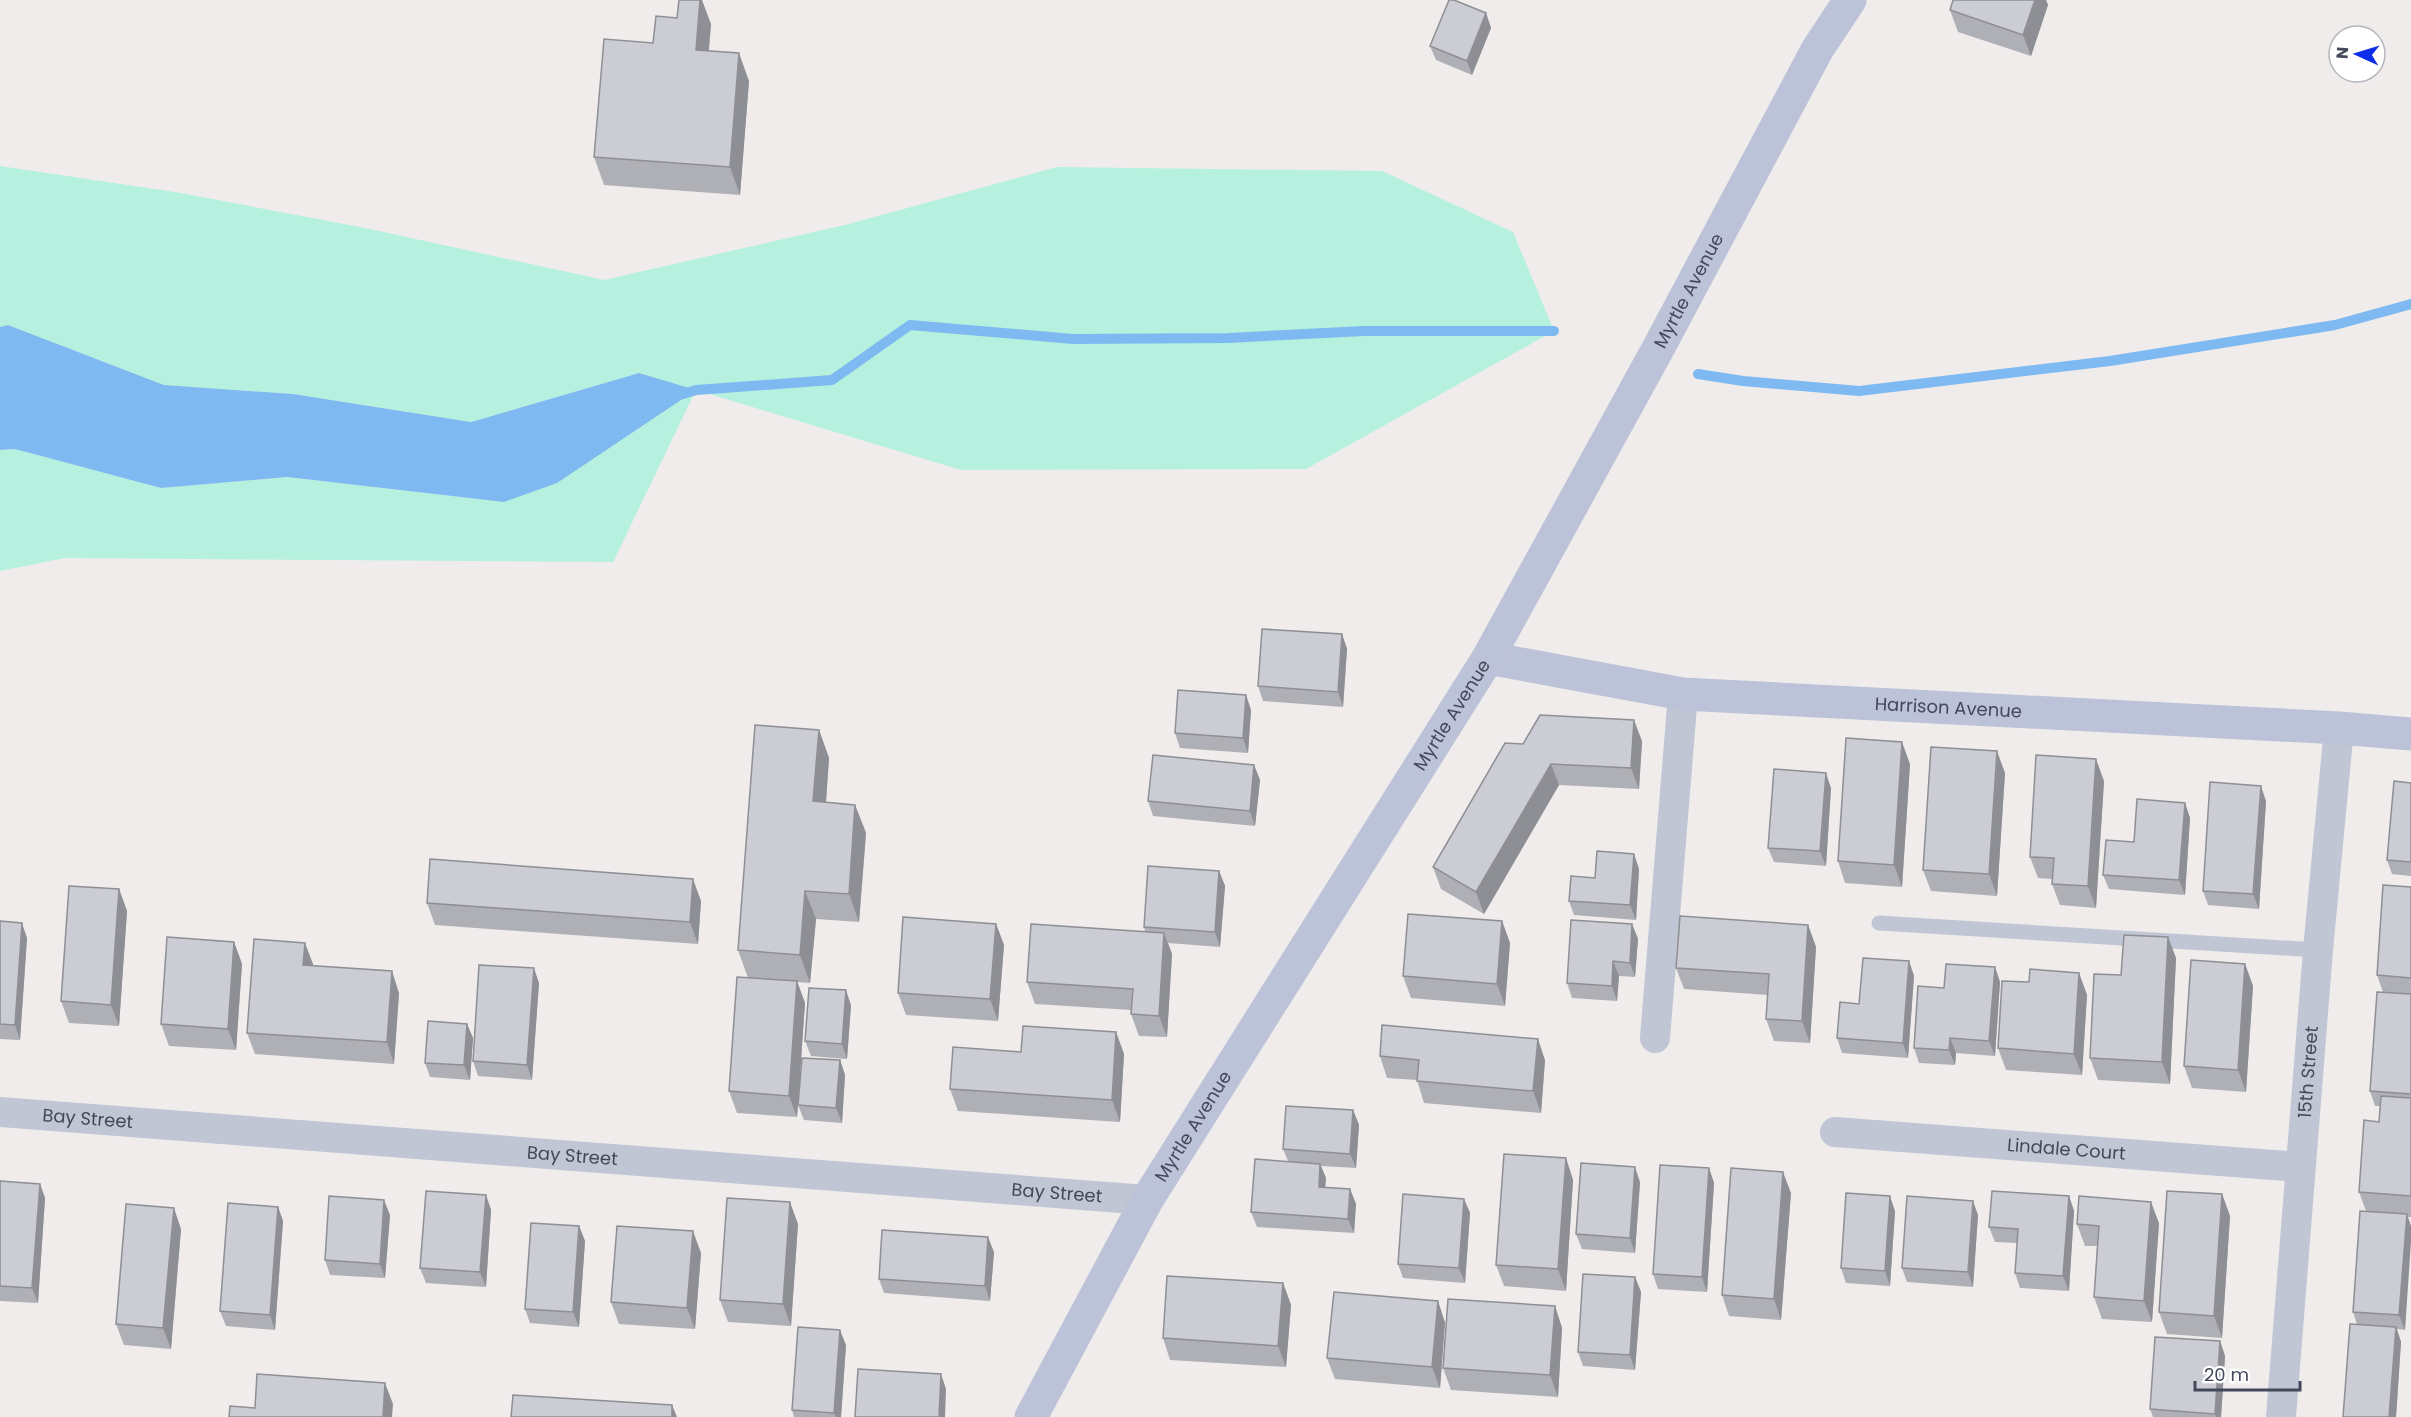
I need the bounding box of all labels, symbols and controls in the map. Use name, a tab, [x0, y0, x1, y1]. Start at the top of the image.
north arrow	[2327, 24, 2387, 84]
text: N	[2331, 46, 2354, 60]
street label: Myrtle Avenue	[1648, 229, 1729, 352]
street label: Myrtle Avenue	[1407, 654, 1496, 775]
street label: Harrison Avenue	[1874, 691, 2023, 724]
street label: 15th Street	[2292, 1025, 2324, 1119]
street label: Myrtle Avenue	[1148, 1066, 1237, 1187]
street label: Bay Street	[41, 1102, 134, 1134]
street label: Lindale Court	[2006, 1132, 2127, 1166]
street label: Bay Street	[526, 1139, 619, 1171]
street label: Bay Street	[1011, 1177, 1103, 1209]
scale bar	[2195, 1354, 2300, 1392]
text: 20 m	[2204, 1362, 2249, 1387]

